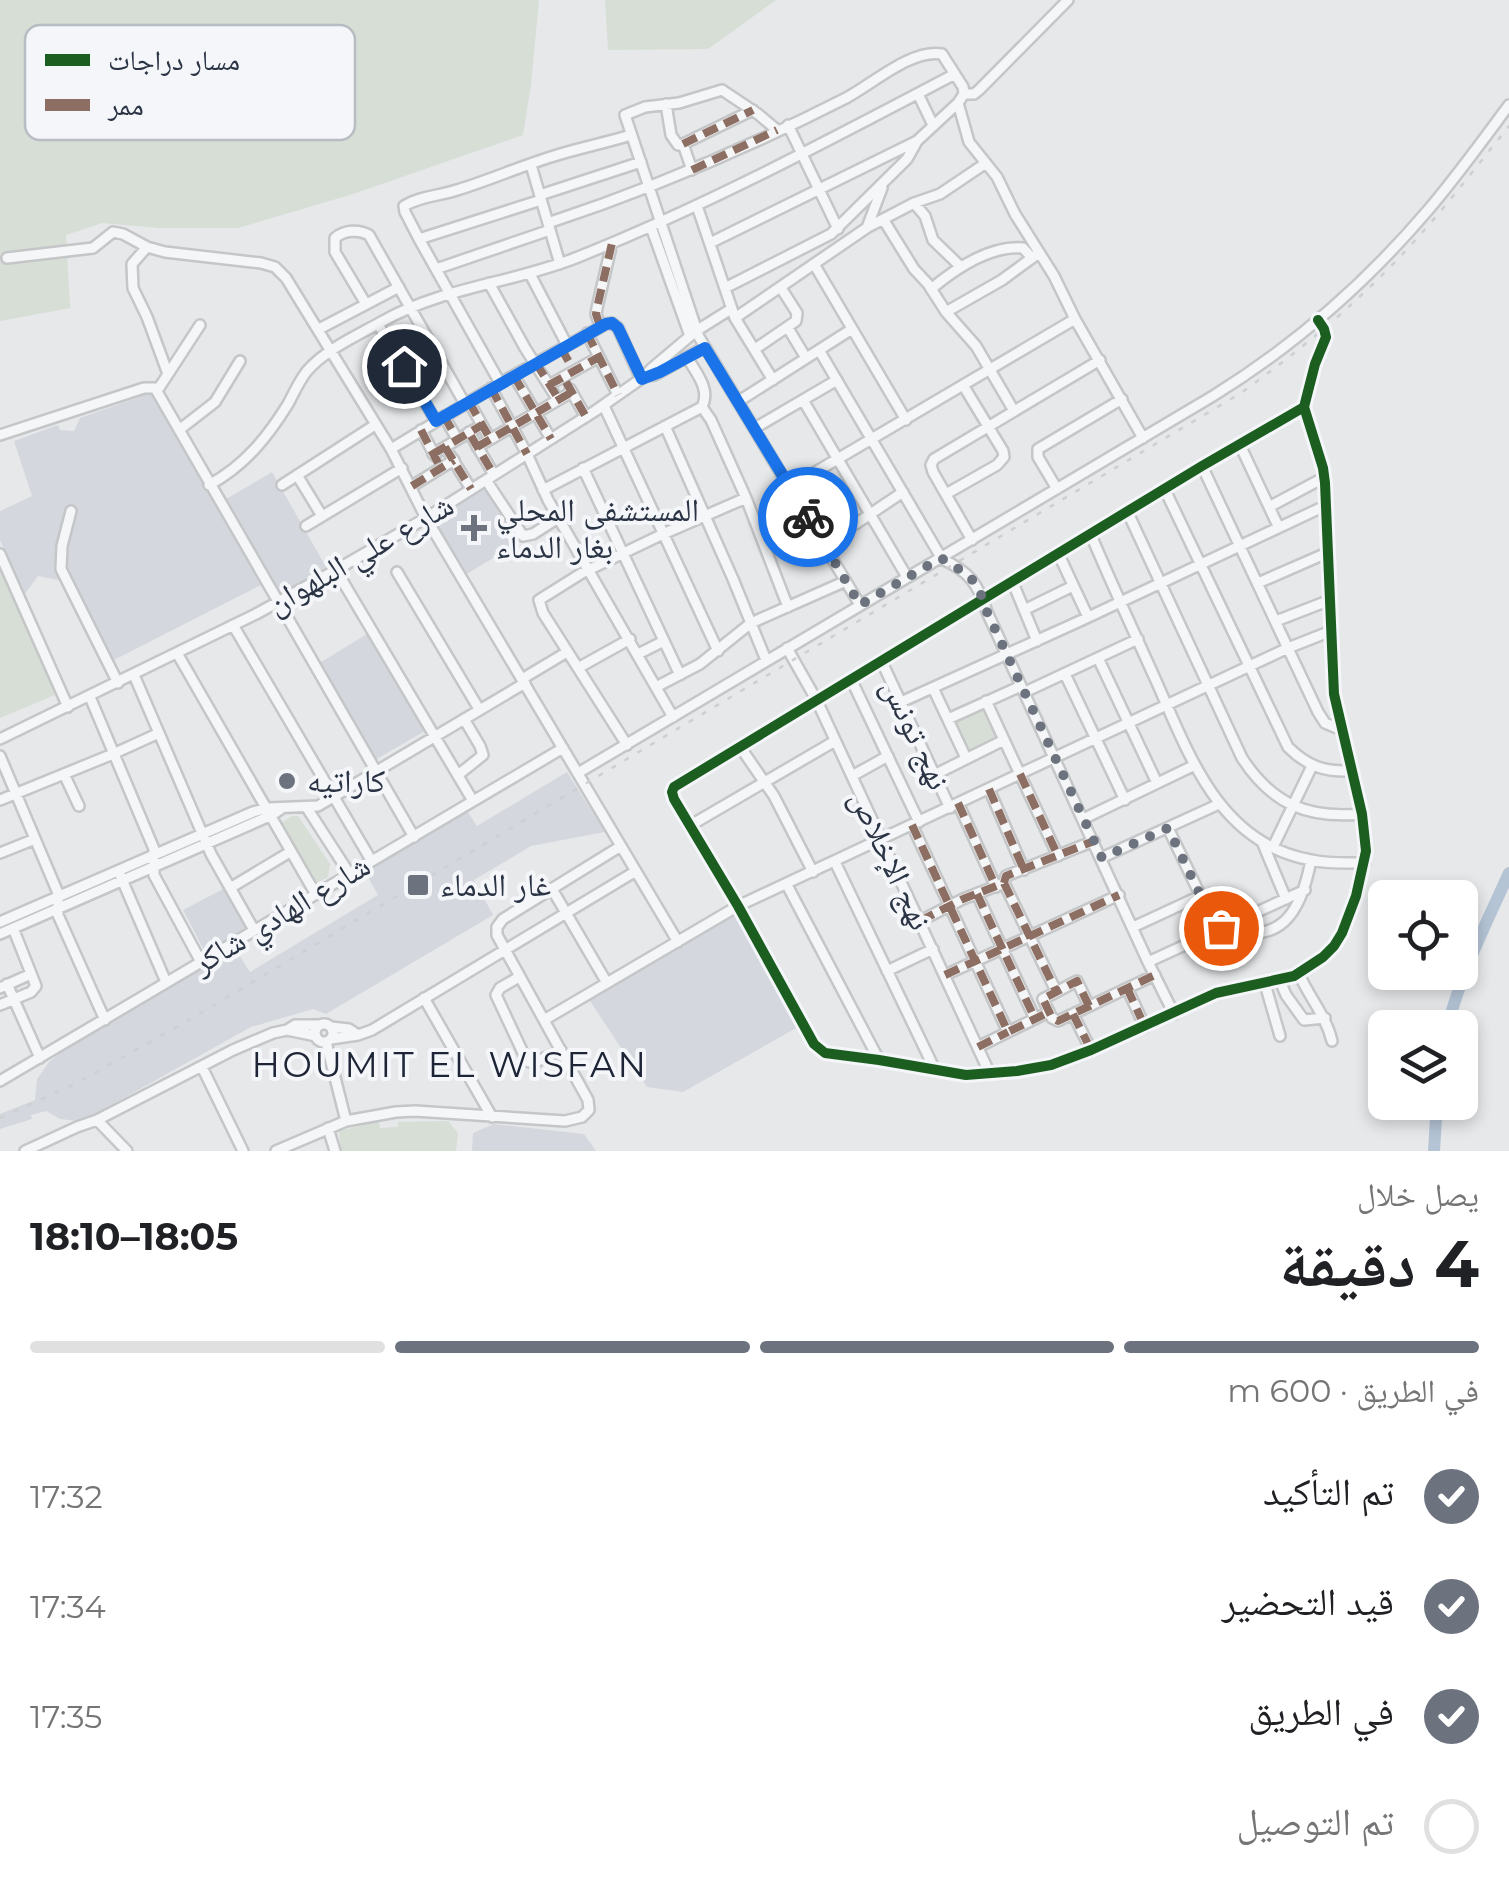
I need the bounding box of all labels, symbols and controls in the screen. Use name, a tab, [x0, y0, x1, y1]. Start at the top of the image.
legend	[25, 25, 355, 140]
text: مسار دراجات	[108, 43, 240, 77]
text: ممر	[107, 88, 144, 122]
pin	[362, 324, 447, 409]
icon: home	[377, 339, 432, 394]
courier	[758, 467, 858, 567]
street label: شارع علي البلهوان	[260, 484, 463, 628]
place label: المستشفى المحلي بغار الدماء	[496, 490, 699, 566]
icon: bike	[781, 490, 836, 545]
marker: المستشفى المحلي بغار الدماء	[461, 515, 487, 541]
street label: نهج تونس	[873, 672, 959, 796]
place label: كاراتيه	[307, 761, 385, 800]
marker: كاراتيه	[276, 770, 298, 792]
street label: نهج الإخلاص	[841, 784, 941, 936]
street label: شارع الهادي شاكر	[184, 845, 380, 988]
place label: غار الدماء	[440, 865, 551, 904]
marker: غار الدماء	[405, 872, 431, 898]
map controls	[1368, 880, 1478, 1120]
button: locate	[1368, 880, 1478, 990]
pin	[1179, 886, 1264, 971]
icon: bag	[1194, 901, 1249, 956]
button: layers	[1368, 1010, 1478, 1120]
district label: HOUMIT EL WISFAN	[251, 1043, 649, 1086]
text: يصل خلال	[1357, 1175, 1479, 1214]
text: 18:05–18:10	[30, 1213, 238, 1260]
text: 4 دقيقة	[1279, 1224, 1479, 1303]
text: في الطريق · 600 m	[1227, 1371, 1479, 1410]
text: تم التأكيد	[1263, 1468, 1394, 1515]
icon: check	[1424, 1469, 1479, 1524]
text: 17:32	[30, 1477, 103, 1516]
text: قيد التحضير	[1222, 1578, 1394, 1625]
icon: check	[1424, 1579, 1479, 1634]
text: 17:34	[30, 1587, 106, 1626]
text: في الطريق	[1248, 1688, 1394, 1735]
icon: check	[1424, 1689, 1479, 1744]
text: 17:35	[30, 1697, 102, 1736]
text: تم التوصيل	[1236, 1798, 1394, 1845]

